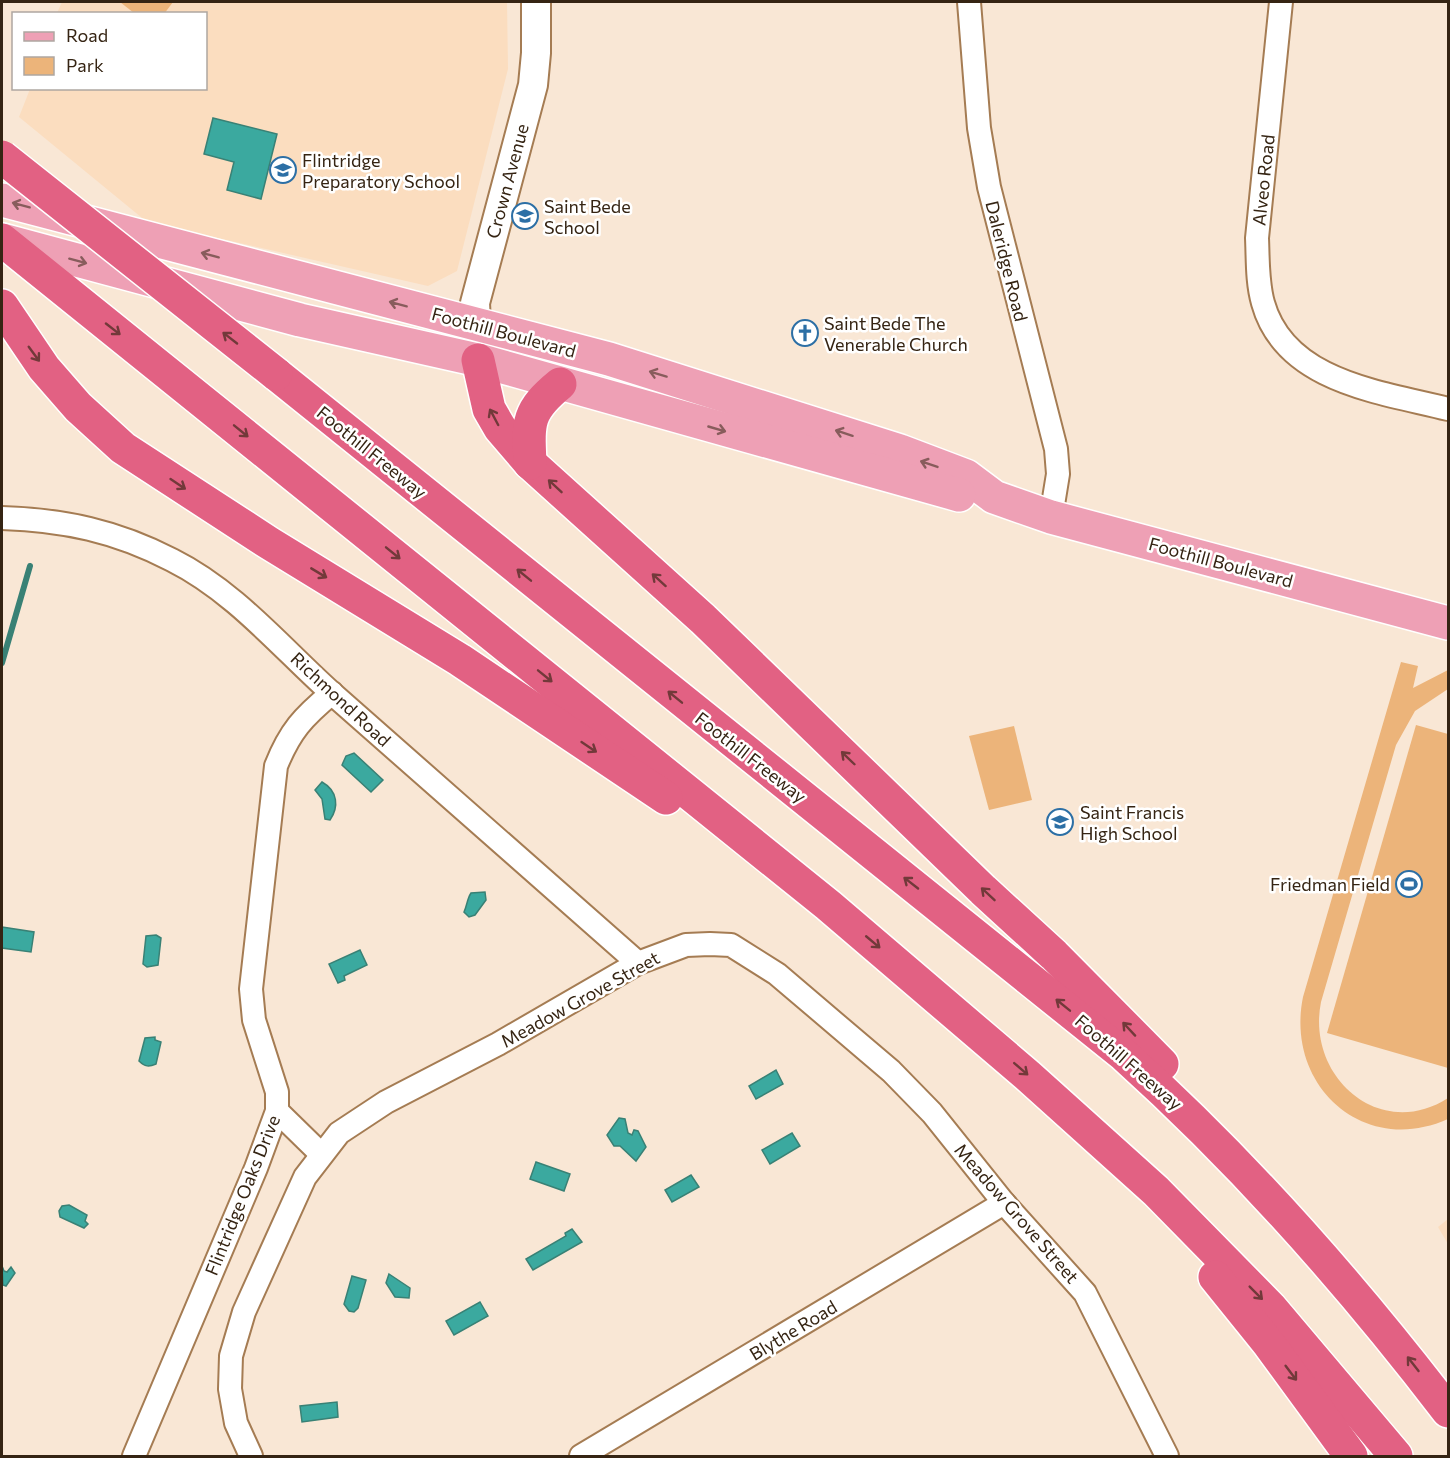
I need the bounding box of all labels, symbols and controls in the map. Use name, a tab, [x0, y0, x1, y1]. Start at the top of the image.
legend	[12, 12, 207, 90]
text: Road	[66, 24, 108, 46]
text: Park	[66, 54, 104, 76]
street label: Crown Avenue	[481, 121, 533, 241]
street label: Alveo Road	[1247, 133, 1279, 227]
place label: Flintridge Preparatory School	[302, 149, 460, 192]
school or university icon: Flintridge Preparatory School	[268, 155, 298, 185]
place label: Saint Bede School	[544, 195, 631, 238]
street label: Daleridge Road	[981, 198, 1033, 324]
one-way arrow	[12, 199, 31, 211]
school or university icon: Saint Bede School	[510, 201, 540, 231]
one-way arrow	[201, 248, 220, 260]
one-way arrow	[68, 255, 87, 267]
one-way arrow	[389, 298, 408, 309]
street label: Foothill Boulevard	[430, 302, 578, 362]
place label: Saint Bede The Venerable Church	[824, 312, 968, 355]
church icon: Saint Bede The Venerable Church	[790, 318, 820, 348]
one-way arrow	[105, 322, 120, 336]
one-way arrow	[222, 331, 238, 344]
one-way arrow	[28, 346, 41, 362]
one-way arrow	[649, 368, 668, 379]
street label: Foothill Freeway	[313, 401, 431, 503]
one-way arrow	[488, 409, 499, 427]
one-way arrow	[233, 424, 248, 438]
one-way arrow	[707, 424, 726, 436]
one-way arrow	[835, 427, 854, 438]
one-way arrow	[920, 457, 939, 468]
one-way arrow	[169, 478, 185, 490]
one-way arrow	[547, 479, 562, 493]
street label: Foothill Boulevard	[1147, 532, 1295, 592]
one-way arrow	[385, 547, 401, 560]
one-way arrow	[310, 567, 327, 579]
one-way arrow	[516, 568, 532, 581]
one-way arrow	[652, 573, 667, 587]
street label: Richmond Road	[286, 647, 396, 751]
one-way arrow	[536, 669, 552, 682]
one-way arrow	[668, 691, 684, 704]
street label: Foothill Freeway	[691, 707, 811, 807]
one-way arrow	[580, 741, 596, 753]
one-way arrow	[840, 751, 855, 766]
place label: Saint Francis High School	[1080, 801, 1184, 844]
school or university icon: Saint Francis High School	[1045, 807, 1075, 837]
sports icon: Friedman Field	[1394, 869, 1424, 899]
place label: Friedman Field	[1270, 873, 1390, 895]
one-way arrow	[903, 877, 919, 890]
one-way arrow	[981, 887, 996, 901]
one-way arrow	[865, 936, 881, 949]
street label: Meadow Grove Street	[497, 946, 663, 1052]
one-way arrow	[1056, 998, 1071, 1012]
street label: Foothill Freeway	[1071, 1010, 1187, 1114]
one-way arrow	[1122, 1021, 1136, 1036]
one-way arrow	[1013, 1062, 1028, 1076]
street label: Flintridge Oaks Drive	[200, 1112, 284, 1278]
street label: Meadow Grove Street	[950, 1139, 1084, 1287]
one-way arrow	[1249, 1285, 1263, 1300]
street label: Blythe Road	[745, 1295, 841, 1365]
one-way arrow	[1406, 1357, 1419, 1373]
one-way arrow	[1285, 1364, 1297, 1380]

